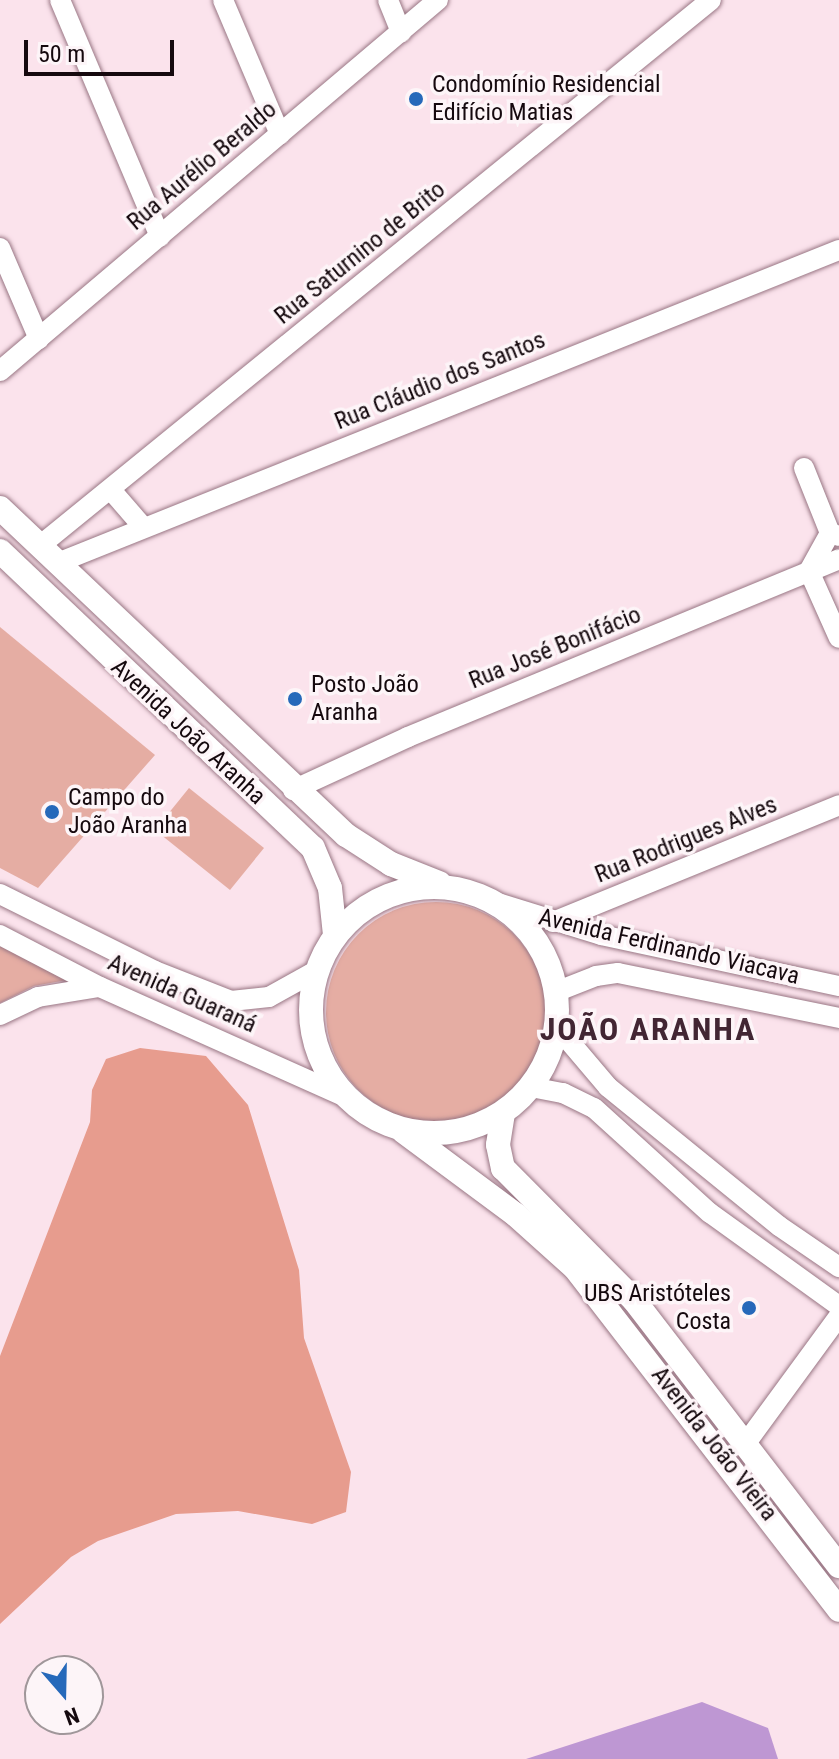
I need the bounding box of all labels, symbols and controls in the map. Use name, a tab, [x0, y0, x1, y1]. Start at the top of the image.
scale bar	[28, 24, 178, 74]
text: 50 m	[38, 40, 85, 68]
place label: Condomínio Residencial Edifício Matias	[432, 71, 660, 127]
marker: Condomínio Residencial Edifício Matias	[407, 90, 425, 108]
street label: Rua Aurélio Beraldo	[122, 95, 282, 237]
street label: Rua Saturnino de Brito	[269, 175, 451, 331]
street label: Rua Cláudio dos Santos	[331, 326, 549, 436]
street label: Rua José Bonifácio	[465, 600, 645, 696]
street label: Avenida João Aranha	[105, 653, 271, 811]
place label: Posto João Aranha	[311, 671, 419, 727]
marker: Posto João Aranha	[286, 690, 304, 708]
place label: Campo do João Aranha	[68, 784, 188, 840]
street label: Rua Rodrigues Alves	[591, 790, 781, 890]
marker: Campo do João Aranha	[43, 803, 61, 821]
street label: Avenida Ferdinando Viacava	[536, 903, 802, 991]
street label: Avenida Guaraná	[103, 948, 261, 1040]
district label: JOÃO ARANHA	[540, 1010, 756, 1048]
place label: UBS Aristóteles Costa	[584, 1280, 731, 1336]
marker: UBS Aristóteles Costa	[738, 1297, 760, 1319]
street label: Avenida João Vieira	[645, 1361, 783, 1527]
north arrow	[24, 1655, 104, 1735]
text: N	[61, 1702, 82, 1730]

